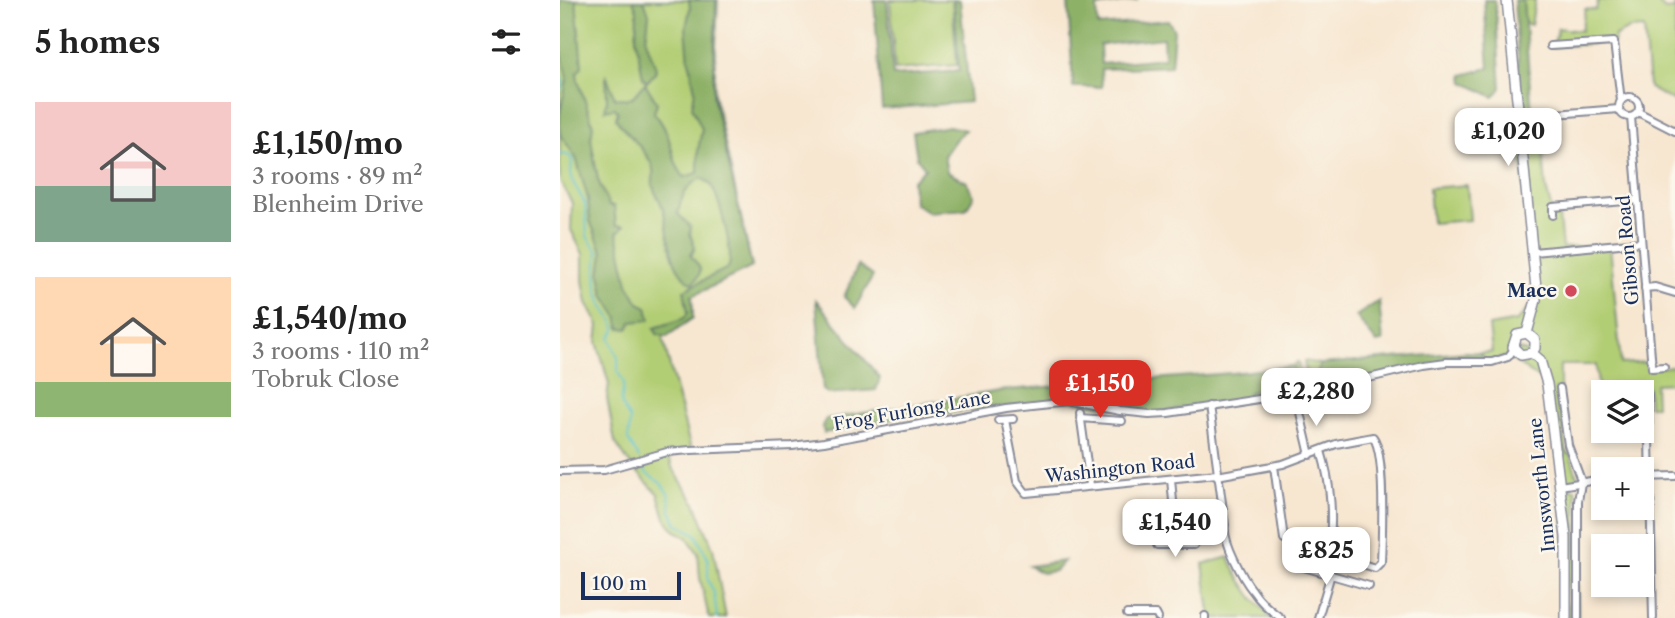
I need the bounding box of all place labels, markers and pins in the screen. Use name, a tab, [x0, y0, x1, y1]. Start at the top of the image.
pin: £1,020	[1451, 108, 1565, 168]
place label: Mace	[1507, 280, 1557, 302]
marker: Mace	[1563, 283, 1579, 299]
pin: £1,150	[1043, 360, 1157, 420]
pin: £2,280	[1259, 368, 1373, 428]
pin: £1,540	[1118, 500, 1232, 559]
pin: £825	[1285, 528, 1367, 587]

